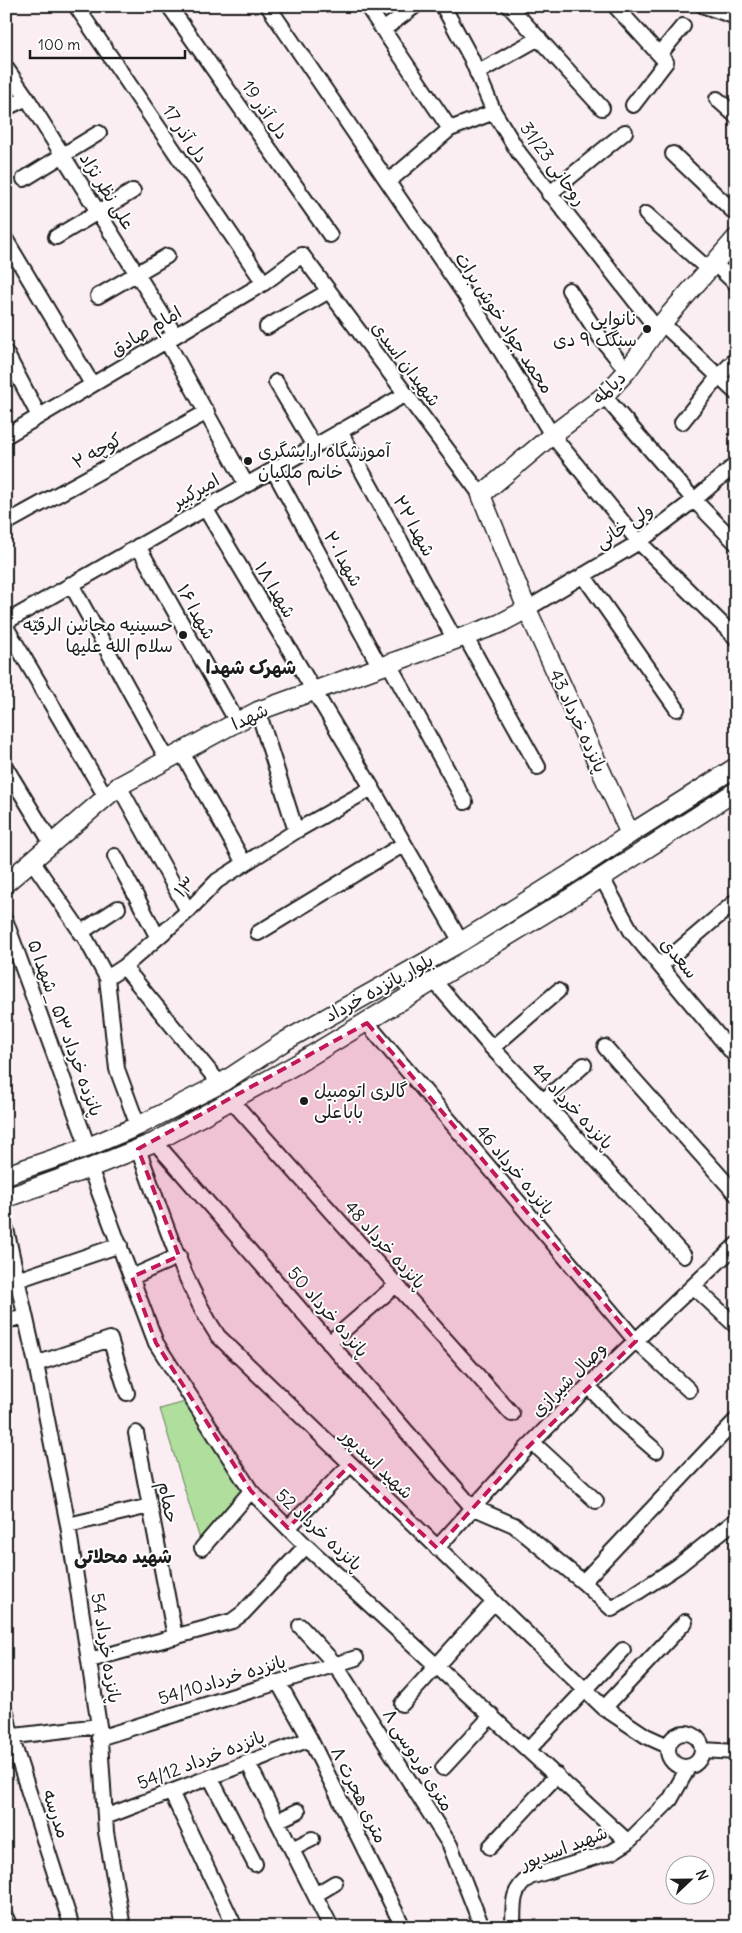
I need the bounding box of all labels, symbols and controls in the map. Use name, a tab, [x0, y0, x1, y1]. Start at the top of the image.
scale bar	[30, 28, 185, 60]
text: 100 m	[38, 35, 80, 54]
street label: دل آذر 19	[237, 76, 294, 144]
street label: دل آذر 17	[158, 100, 213, 167]
street label: روحانی 31/23	[515, 117, 592, 210]
street label: علی نظر نژاد	[75, 148, 140, 234]
street label: محمد جواد خوش برات	[450, 248, 559, 398]
street label: امام صادق	[106, 300, 187, 363]
place label: نانوایی سنگک ۹ دی	[553, 307, 637, 351]
street label: شهیدان اسدی	[367, 316, 446, 411]
marker: نانوایی سنگک ۹ دی	[641, 323, 653, 335]
street label: دیالمه	[587, 366, 630, 409]
street label: کوچه ۲	[68, 427, 126, 474]
place label: آموزشگاه ارایشگری خانم ملکیان	[258, 439, 392, 486]
marker: آموزشگاه ارایشگری خانم ملکیان	[242, 455, 254, 467]
street label: امیرکبیر	[166, 468, 223, 514]
street label: شهدا ۲۲	[388, 491, 441, 560]
street label: ولی خانی	[590, 498, 657, 553]
street label: شهدا ۲۰	[319, 527, 368, 591]
street label: شهدا ۱۸	[250, 558, 301, 622]
street label: شهدا ۱۶	[172, 580, 221, 643]
place label: حسینیه مجانین الرقیّه سلام الله علیها	[23, 613, 173, 660]
marker: حسینیه مجانین الرقیّه سلام الله علیها	[177, 629, 189, 641]
district label: شهرک شهدا	[206, 655, 296, 679]
street label: پانزده خرداد 43	[544, 666, 612, 776]
street label: شهدا	[228, 698, 272, 735]
street label: ۱۳	[169, 871, 200, 902]
street label: سعدی	[656, 932, 703, 983]
street label: پانزده خرداد ۵۳ _شهدا ۵	[22, 936, 108, 1120]
street label: بلوار پانزده خرداد	[320, 948, 438, 1028]
street label: پانزده خرداد 44	[525, 1057, 619, 1155]
place label: گالری اتومبیل باباعلی	[314, 1079, 408, 1123]
marker: گالری اتومبیل باباعلی	[298, 1095, 310, 1107]
street label: پانزده خرداد 46	[470, 1120, 560, 1220]
street label: پانزده خرداد 48	[339, 1196, 431, 1294]
street label: پانزده خرداد 50	[282, 1262, 374, 1362]
street label: وصال شیرازی	[526, 1336, 611, 1421]
street label: شهید اسدپور	[334, 1422, 418, 1505]
street label: حمام	[150, 1480, 184, 1525]
street label: پانزده خرداد 52	[270, 1483, 368, 1577]
district label: شهید محلاتی	[74, 1544, 172, 1569]
street label: پانزده خرداد 54	[85, 1591, 127, 1705]
street label: پانزده خرداد54/10	[155, 1649, 289, 1711]
street label: ۸ متری فردوسی	[378, 1704, 459, 1815]
street label: پانزده خرداد 54/12	[134, 1725, 268, 1795]
street label: ۸ متری هجرت	[326, 1743, 393, 1847]
street label: مدرسه	[38, 1787, 75, 1841]
street label: شهید اسدپور	[515, 1820, 611, 1876]
north arrow	[664, 1856, 714, 1906]
text: N	[692, 1867, 712, 1883]

